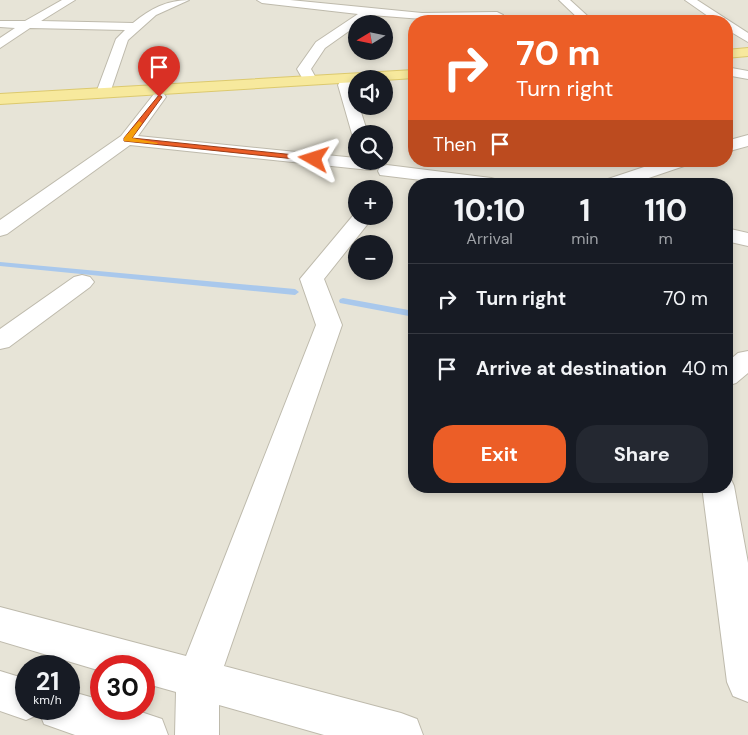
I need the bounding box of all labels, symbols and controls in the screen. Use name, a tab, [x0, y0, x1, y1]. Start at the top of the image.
north arrow	[348, 15, 392, 60]
map controls	[348, 15, 393, 280]
text: 70 m	[516, 30, 600, 76]
icon: right	[433, 35, 498, 100]
pin	[138, 46, 180, 97]
icon: arrive	[145, 53, 173, 81]
button: sound	[348, 70, 393, 115]
text: Turn right	[516, 74, 613, 103]
button: search	[348, 125, 393, 170]
icon: arrive	[486, 130, 514, 158]
position arrow	[287, 132, 339, 184]
text: Then	[433, 132, 476, 157]
button: +	[348, 180, 393, 225]
text: 10:10	[454, 191, 525, 230]
text: 1	[579, 191, 590, 230]
text: 110	[644, 191, 687, 230]
text: Arrival	[466, 228, 513, 249]
text: min	[571, 228, 598, 249]
text: m	[659, 228, 673, 249]
button: −	[348, 235, 393, 280]
icon: right	[433, 285, 461, 313]
text: Turn right	[476, 286, 566, 311]
text: 70 m	[663, 286, 708, 311]
icon: arrive	[433, 355, 461, 383]
text: Arrive at destination	[476, 356, 667, 381]
text: 40 m	[682, 356, 728, 381]
button: Exit	[433, 425, 566, 483]
button: Share	[576, 425, 708, 483]
speed limit sign: 30	[90, 655, 155, 720]
text: 21	[36, 665, 59, 698]
text: km/h	[33, 692, 62, 708]

